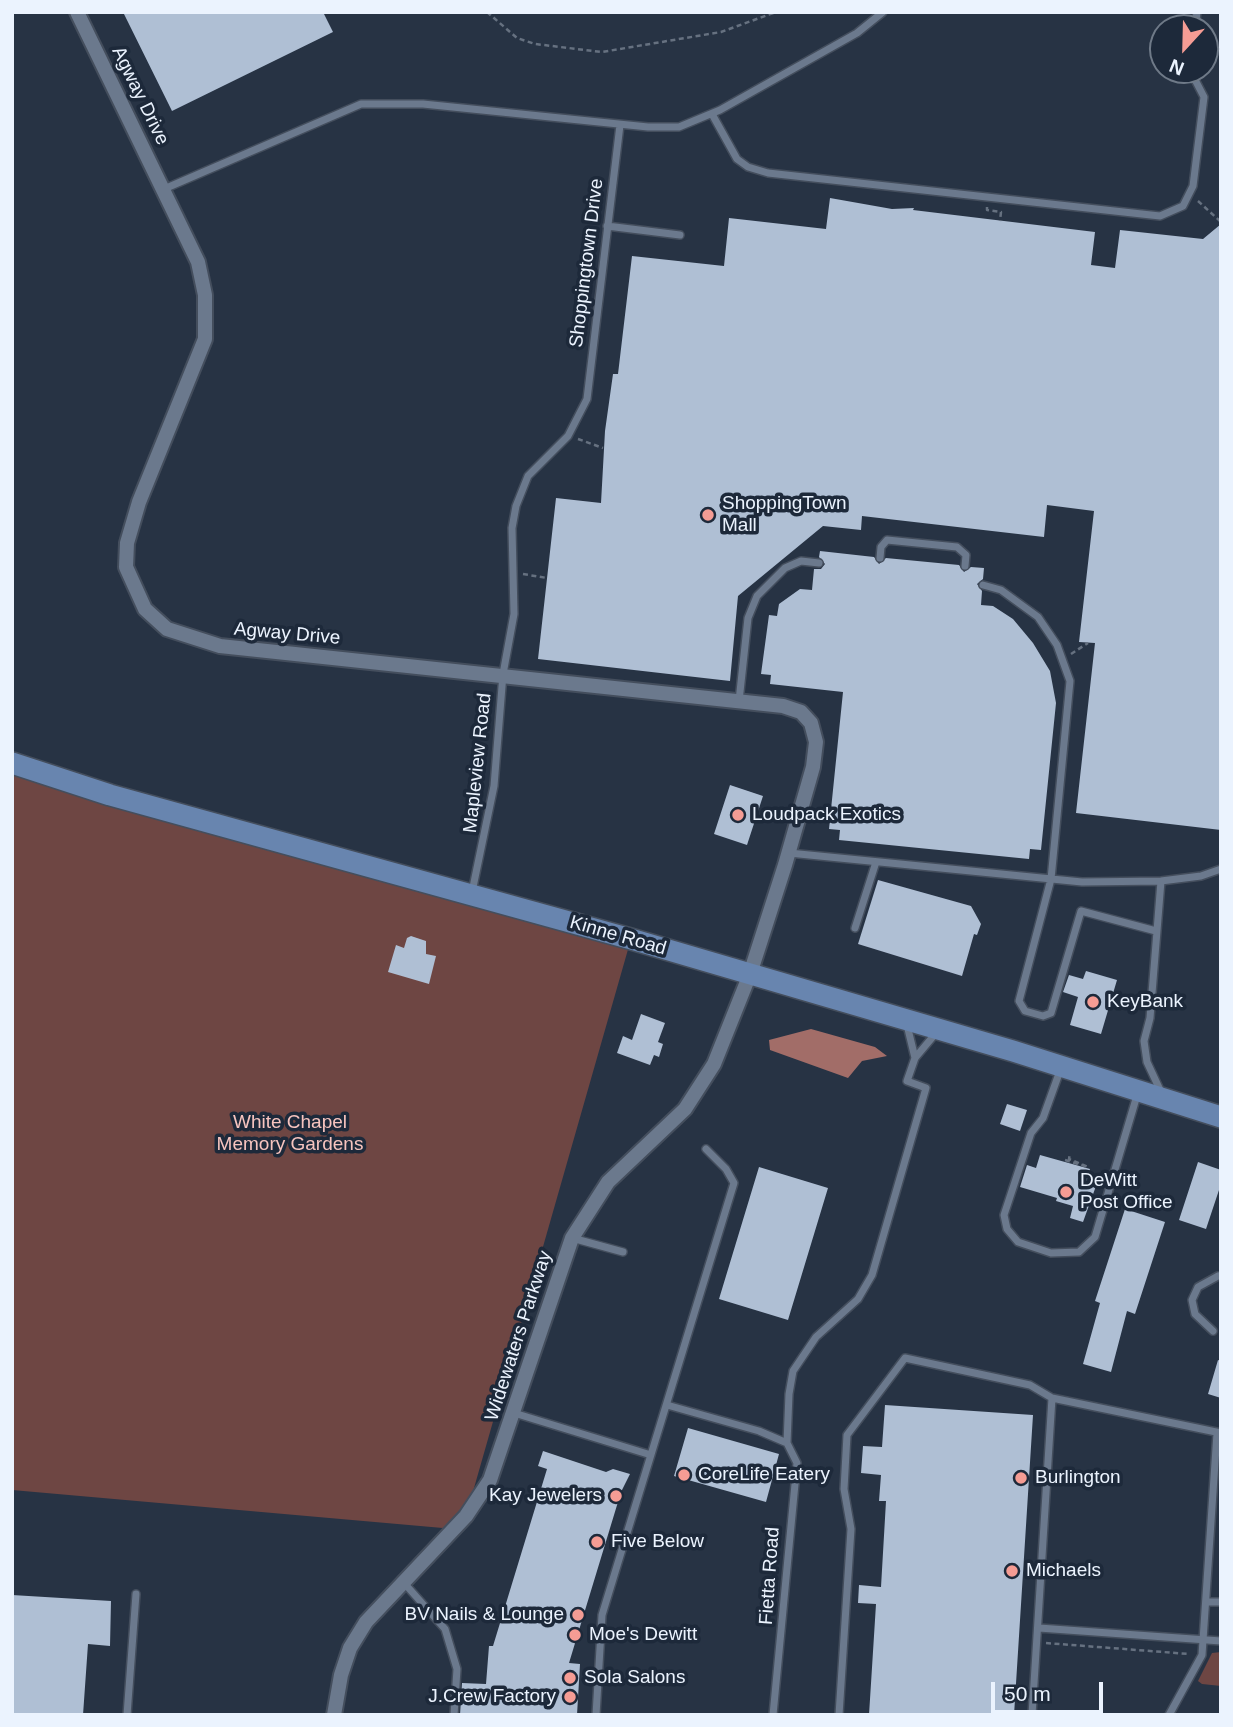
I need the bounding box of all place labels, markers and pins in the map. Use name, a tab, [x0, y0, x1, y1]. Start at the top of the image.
place label: ShoppingTown Mall	[722, 493, 847, 537]
marker: ShoppingTown Mall	[700, 507, 716, 523]
place label: Loudpack Exotics	[752, 804, 901, 826]
marker: Loudpack Exotics	[730, 807, 746, 823]
place label: KeyBank	[1107, 991, 1183, 1013]
marker: KeyBank	[1085, 994, 1101, 1010]
place label: DeWitt Post Office	[1080, 1170, 1173, 1214]
marker: DeWitt Post Office	[1058, 1184, 1074, 1200]
place label: CoreLife Eatery	[698, 1464, 830, 1486]
marker: CoreLife Eatery	[676, 1467, 692, 1483]
place label: Burlington	[1035, 1467, 1121, 1489]
marker: Burlington	[1013, 1470, 1029, 1486]
place label: Kay Jewelers	[489, 1485, 602, 1507]
marker: Kay Jewelers	[608, 1488, 624, 1504]
place label: Five Below	[611, 1531, 704, 1553]
marker: Five Below	[589, 1534, 605, 1550]
place label: Michaels	[1026, 1560, 1101, 1582]
marker: Michaels	[1004, 1563, 1020, 1579]
place label: BV Nails & Lounge	[405, 1604, 564, 1626]
marker: BV Nails & Lounge	[570, 1607, 586, 1623]
place label: Moe's Dewitt	[589, 1624, 697, 1646]
marker: Moe's Dewitt	[567, 1627, 583, 1643]
place label: Sola Salons	[584, 1667, 685, 1689]
marker: Sola Salons	[562, 1670, 578, 1686]
place label: J.Crew Factory	[428, 1686, 556, 1708]
marker: J.Crew Factory	[562, 1689, 578, 1705]

